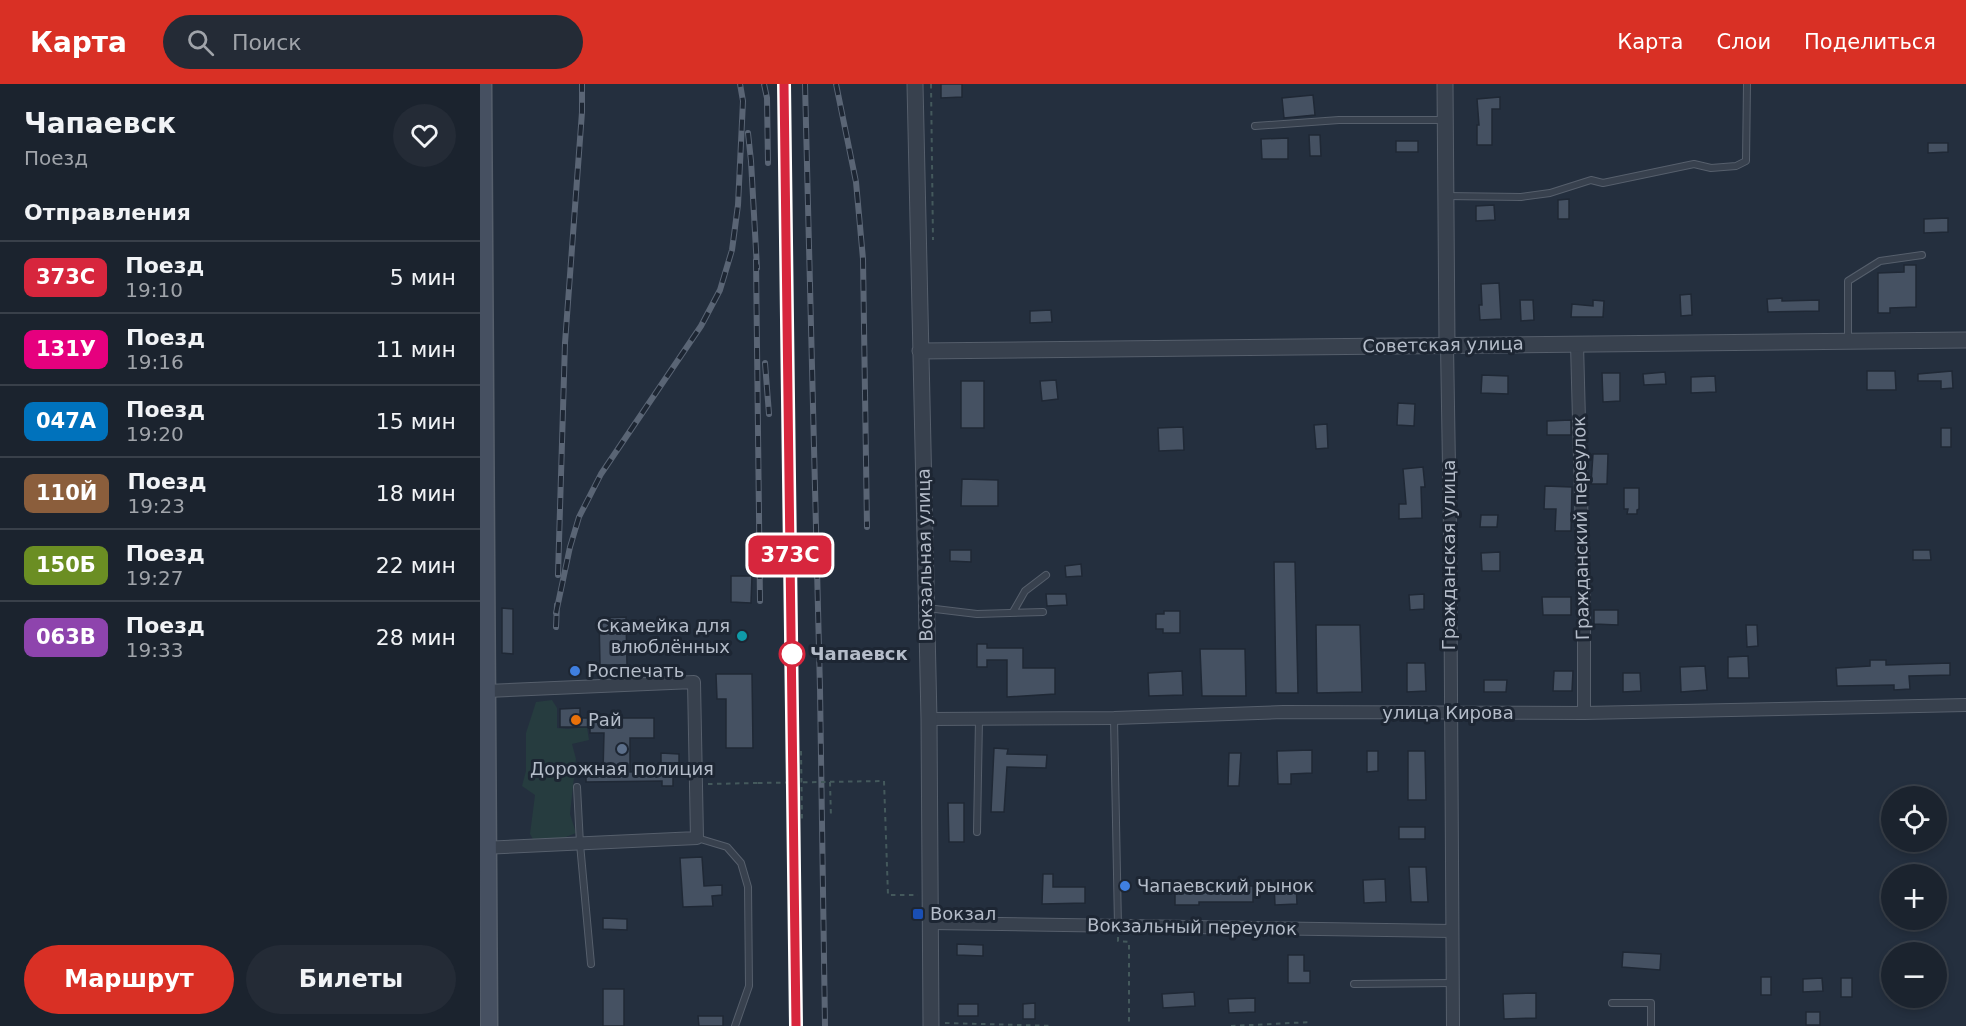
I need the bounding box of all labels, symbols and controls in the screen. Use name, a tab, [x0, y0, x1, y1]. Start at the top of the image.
search box	[163, 15, 583, 69]
text: Карта	[30, 26, 127, 59]
icon: search	[184, 26, 217, 59]
text: Поиск	[232, 30, 302, 55]
text: Карта	[1617, 30, 1683, 54]
text: Слои	[1716, 30, 1771, 54]
text: Поделиться	[1804, 30, 1936, 54]
button: heart	[393, 104, 456, 167]
text: Чапаевск	[24, 107, 176, 140]
text: Поезд	[24, 146, 88, 170]
text: Отправления	[24, 200, 191, 225]
text: Поезд	[125, 253, 204, 278]
text: 373C	[36, 265, 95, 289]
text: 5 мин	[390, 265, 456, 290]
text: 19:10	[125, 278, 183, 302]
text: Поезд	[126, 325, 205, 350]
street label: Советская улица	[1362, 333, 1524, 356]
text: 131У	[36, 337, 96, 361]
text: 11 мин	[376, 337, 456, 362]
text: 19:16	[126, 350, 184, 374]
text: Поезд	[126, 397, 205, 422]
text: 047А	[36, 409, 96, 433]
text: 15 мин	[376, 409, 456, 434]
street label: Гражданский переулок	[1568, 416, 1593, 640]
text: 19:20	[126, 422, 184, 446]
street label: Гражданская улица	[1438, 460, 1459, 650]
street label: Вокзальная улица	[912, 468, 937, 642]
text: Поезд	[127, 469, 206, 494]
text: 110Й	[36, 481, 97, 505]
text: 18 мин	[376, 481, 456, 506]
text: 19:23	[127, 494, 185, 518]
line badge: 373C	[748, 536, 832, 574]
text: Поезд	[126, 541, 205, 566]
text: 373C	[760, 543, 820, 567]
text: 150Б	[36, 553, 96, 577]
text: 22 мин	[376, 553, 456, 578]
text: 19:27	[126, 566, 183, 590]
text: Поезд	[126, 613, 205, 638]
place label: Скамейка для влюблённых	[597, 615, 730, 657]
text: 063В	[36, 625, 96, 649]
text: 28 мин	[376, 625, 456, 650]
marker: Скамейка для влюблённых	[735, 629, 749, 643]
text: 19:33	[126, 638, 183, 662]
marker: Чапаевск	[779, 641, 805, 667]
place label: Чапаевск	[810, 643, 908, 664]
place label: Роспечать	[587, 660, 684, 681]
marker: Роспечать	[568, 664, 582, 678]
street label: улица Кирова	[1382, 702, 1514, 723]
place label: Рай	[588, 709, 622, 730]
marker: Рай	[569, 713, 583, 727]
marker: Дорожная полиция	[615, 742, 629, 756]
place label: Дорожная полиция	[530, 758, 714, 779]
map controls	[1881, 786, 1947, 1008]
button: locate	[1881, 786, 1947, 852]
button: +	[1881, 864, 1947, 930]
place label: Чапаевский рынок	[1137, 875, 1314, 896]
marker: Чапаевский рынок	[1118, 879, 1132, 893]
place label: Вокзал	[930, 903, 996, 924]
marker: Вокзал	[911, 907, 925, 921]
street label: Вокзальный переулок	[1087, 914, 1297, 939]
button: −	[1881, 942, 1947, 1008]
button: Маршрут	[24, 945, 234, 1014]
button: Билеты	[246, 945, 456, 1014]

